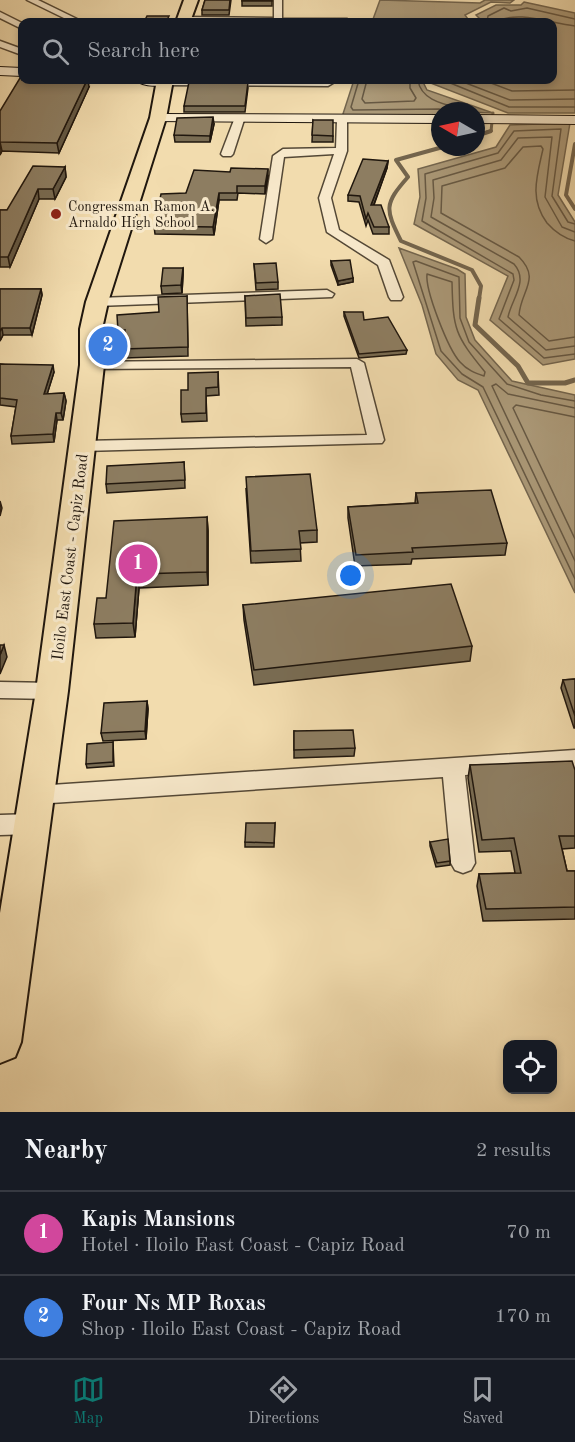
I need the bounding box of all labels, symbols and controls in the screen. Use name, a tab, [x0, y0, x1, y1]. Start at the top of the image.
search box	[18, 18, 557, 84]
icon: search	[39, 35, 72, 68]
text: Search here	[87, 40, 200, 62]
north arrow	[431, 102, 485, 156]
place label: Congressman Ramon A. Arnaldo High School	[68, 200, 214, 230]
marker: Congressman Ramon A. Arnaldo High School	[49, 207, 63, 221]
pin: 2	[88, 324, 128, 368]
street label: Iloilo East Coast - Capiz Road	[50, 453, 92, 661]
pin: 1	[118, 542, 158, 586]
your location	[336, 561, 365, 590]
map controls	[503, 1040, 557, 1094]
button: locate	[503, 1040, 557, 1094]
text: Nearby	[24, 1138, 108, 1164]
text: 2 results	[476, 1141, 551, 1161]
text: Kapis Mansions	[81, 1209, 235, 1231]
text: 1	[38, 1223, 49, 1243]
text: 70 m	[506, 1223, 551, 1243]
text: Hotel · Iloilo East Coast - Capiz Road	[81, 1236, 405, 1256]
text: Four Ns MP Roxas	[81, 1293, 266, 1315]
text: 2	[38, 1307, 49, 1327]
text: 170 m	[495, 1307, 551, 1327]
text: Shop · Iloilo East Coast - Capiz Road	[81, 1320, 401, 1340]
tab: Map	[72, 1373, 105, 1429]
tab: Directions	[248, 1373, 319, 1429]
tab: Saved	[463, 1373, 503, 1429]

